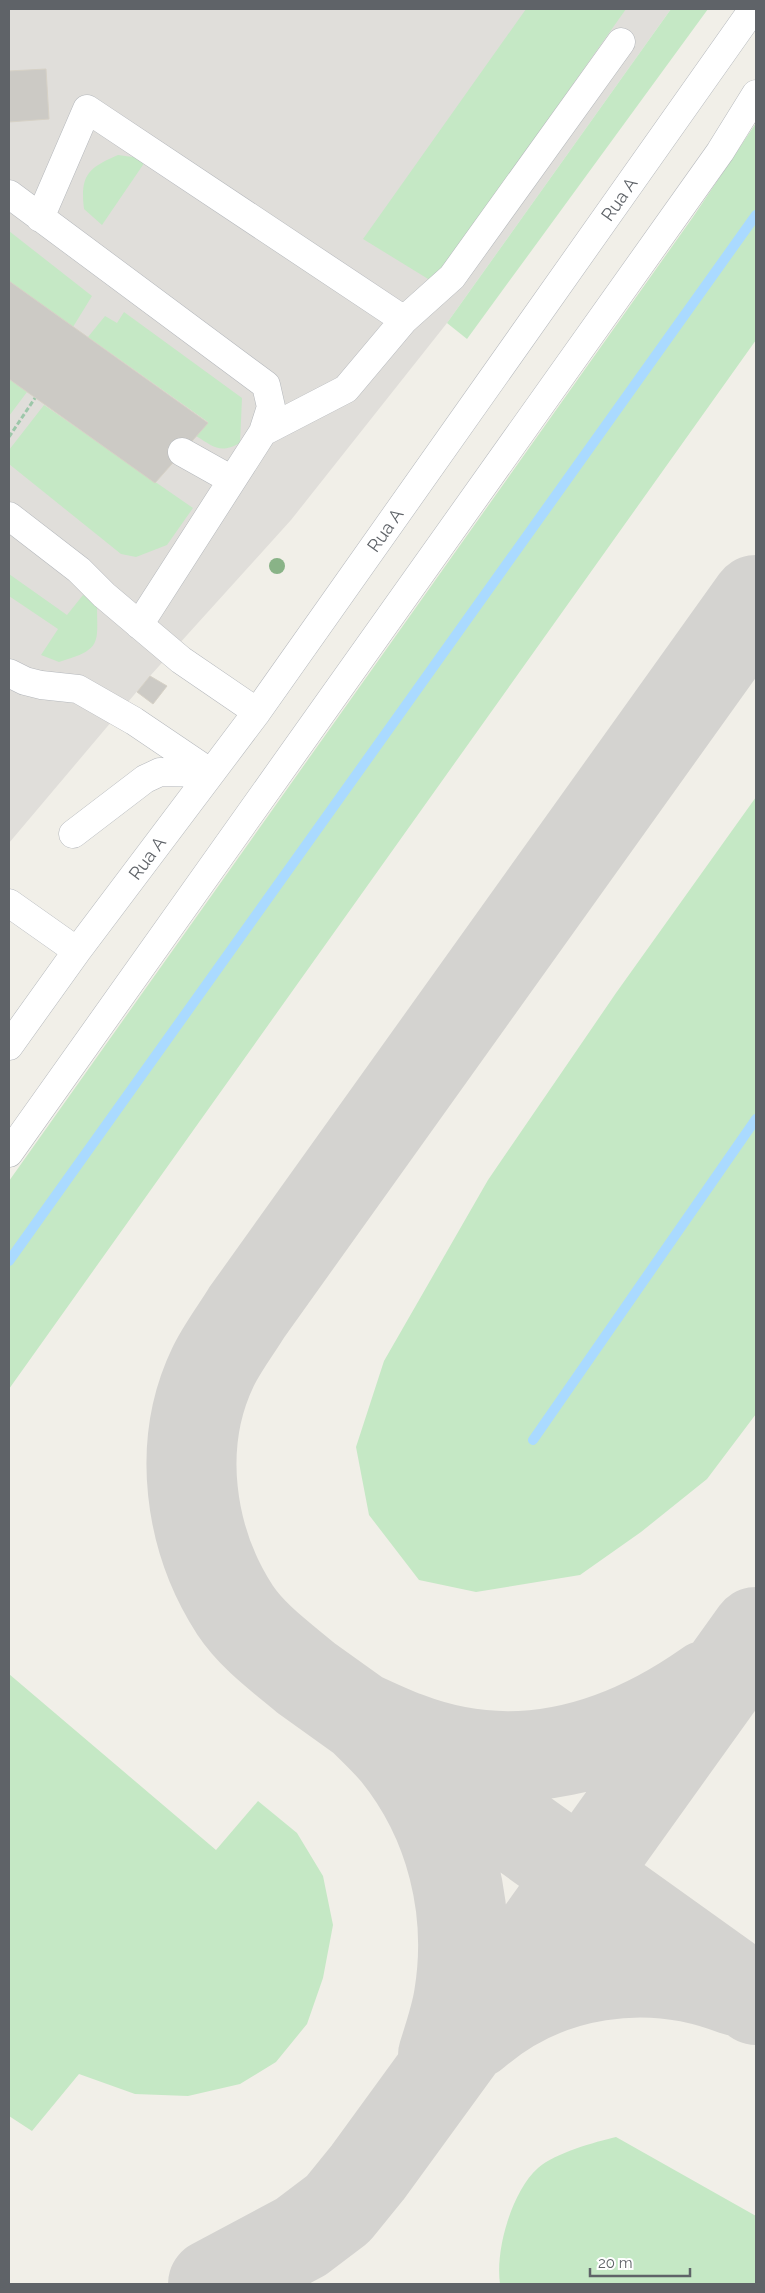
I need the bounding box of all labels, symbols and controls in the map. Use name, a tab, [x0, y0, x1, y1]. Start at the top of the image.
street label: Rua A	[597, 173, 641, 225]
street label: Rua A	[363, 504, 407, 556]
street label: Rua A	[124, 832, 170, 884]
scale bar	[590, 2246, 690, 2278]
text: 20 m	[598, 2254, 633, 2272]

